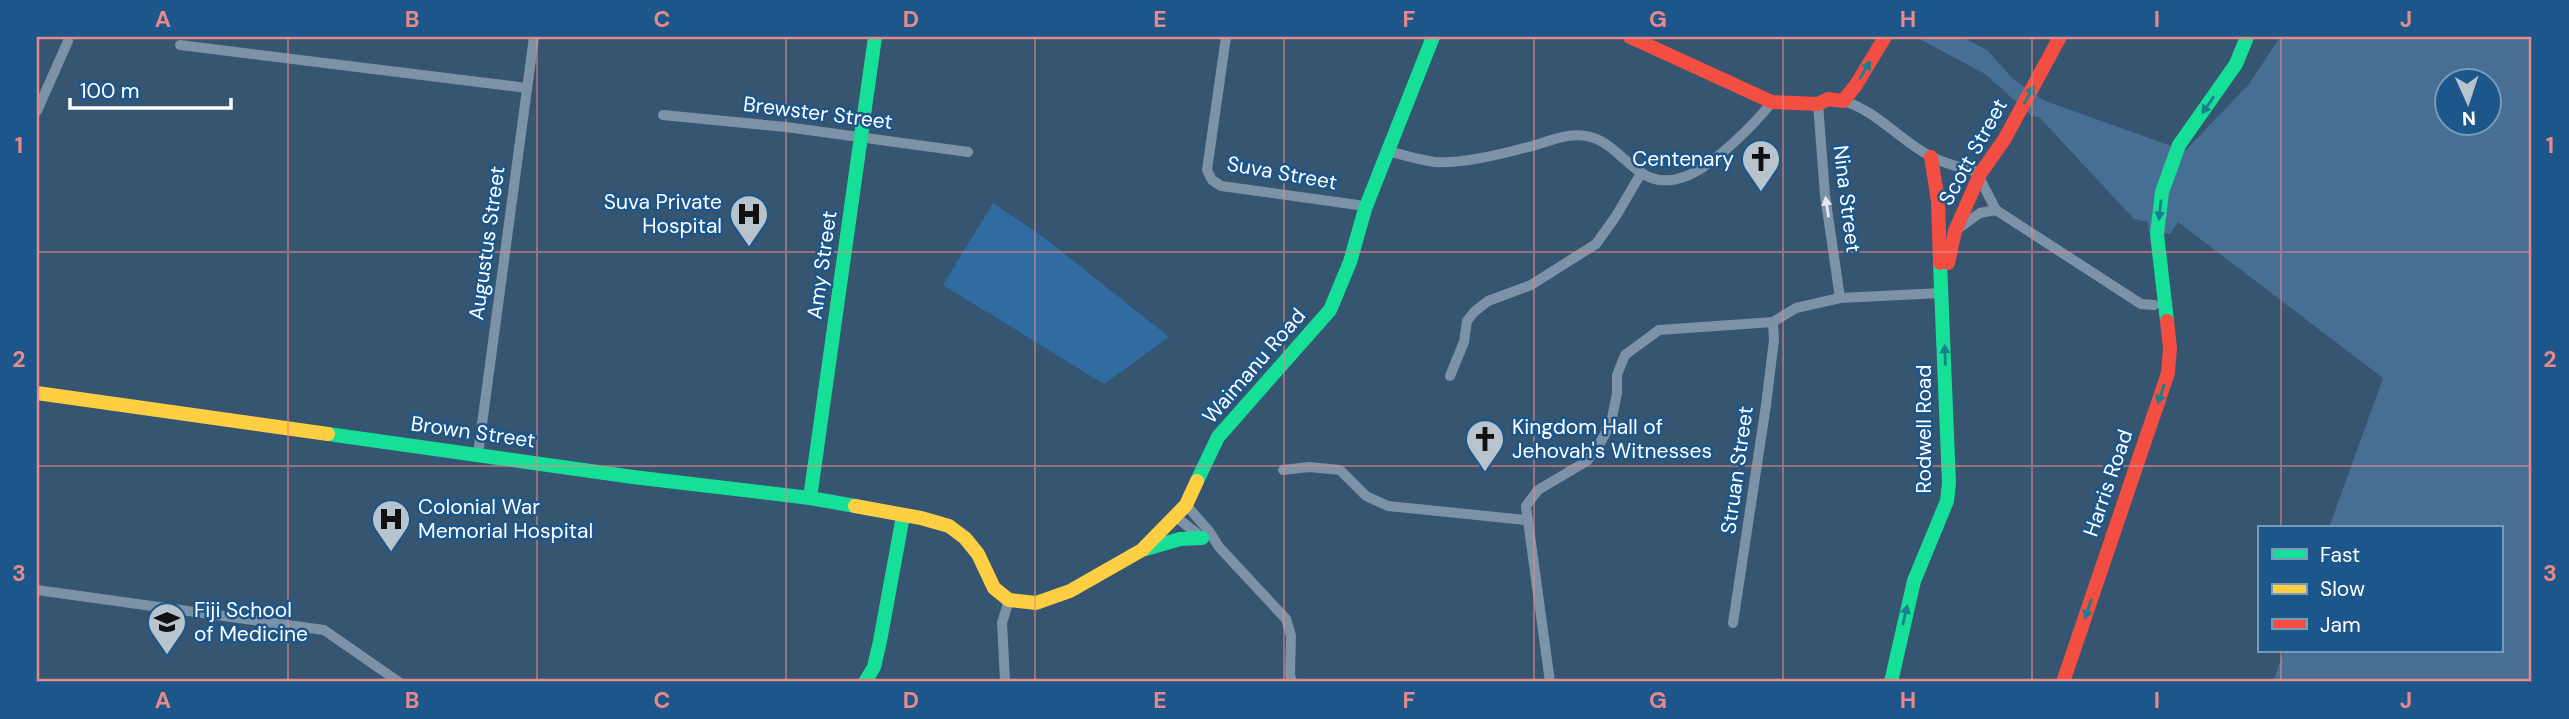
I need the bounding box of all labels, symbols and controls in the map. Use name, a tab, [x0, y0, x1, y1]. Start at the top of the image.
text: A	[155, 4, 171, 34]
text: B	[405, 4, 419, 34]
text: C	[654, 4, 670, 34]
text: D	[903, 4, 919, 34]
text: E	[1153, 4, 1167, 34]
text: F	[1403, 4, 1416, 34]
text: G	[1649, 4, 1667, 34]
text: H	[1900, 4, 1916, 34]
text: I	[2154, 4, 2160, 34]
text: J	[2400, 4, 2412, 34]
one-way arrow	[1859, 60, 1872, 79]
scale bar	[70, 66, 231, 110]
north arrow	[2432, 66, 2502, 136]
text: 100 m	[80, 77, 140, 105]
one-way arrow	[2023, 85, 2035, 104]
street label: Brewster Street	[742, 90, 894, 136]
street label: Scott Street	[1932, 94, 2014, 210]
one-way arrow	[2201, 96, 2215, 114]
text: N	[2461, 106, 2476, 131]
text: 1	[15, 130, 23, 160]
text: 1	[2546, 130, 2554, 160]
church icon: Centenary	[1740, 138, 1782, 193]
street label: Nina Street	[1827, 144, 1867, 254]
place label: Centenary	[1632, 145, 1734, 173]
street label: Suva Street	[1225, 150, 1339, 196]
street label: Augustus Street	[462, 164, 512, 322]
place label: Suva Private Hospital	[604, 188, 722, 240]
hospital icon: Suva Private Hospital	[728, 193, 770, 248]
one-way arrow	[1821, 195, 1832, 217]
one-way arrow	[2154, 199, 2165, 221]
street label: Amy Street	[801, 209, 843, 321]
street label: Waimanu Road	[1196, 302, 1312, 430]
text: 2	[12, 344, 26, 374]
one-way arrow	[1939, 344, 1951, 366]
text: 2	[2543, 344, 2557, 374]
street label: Rodwell Road	[1910, 365, 1938, 493]
one-way arrow	[2155, 383, 2166, 404]
street label: Struan Street	[1714, 404, 1760, 536]
street label: Brown Street	[409, 409, 537, 455]
place label: Kingdom Hall of Jehovah's Witnesses	[1512, 413, 1712, 465]
church icon: Kingdom Hall of Jehovah's Witnesses	[1464, 418, 1506, 473]
street label: Harris Road	[2077, 426, 2139, 540]
place label: Colonial War Memorial Hospital	[418, 493, 593, 545]
hospital icon: Colonial War Memorial Hospital	[370, 498, 412, 553]
legend	[2258, 526, 2502, 652]
text: Fast	[2320, 541, 2360, 569]
text: 3	[12, 558, 26, 588]
text: 3	[2543, 558, 2557, 588]
text: Slow	[2320, 575, 2365, 603]
place label: Fiji School of Medicine	[194, 596, 308, 648]
one-way arrow	[2082, 599, 2093, 620]
school or university icon: Fiji School of Medicine	[146, 601, 188, 656]
one-way arrow	[1900, 604, 1911, 626]
text: Jam	[2320, 611, 2361, 639]
text: A	[155, 685, 171, 715]
text: B	[405, 685, 419, 715]
text: C	[654, 685, 670, 715]
text: D	[903, 685, 919, 715]
text: E	[1153, 685, 1167, 715]
text: F	[1403, 685, 1416, 715]
text: G	[1649, 685, 1667, 715]
text: H	[1900, 685, 1916, 715]
text: I	[2154, 685, 2160, 715]
text: J	[2400, 685, 2412, 715]

